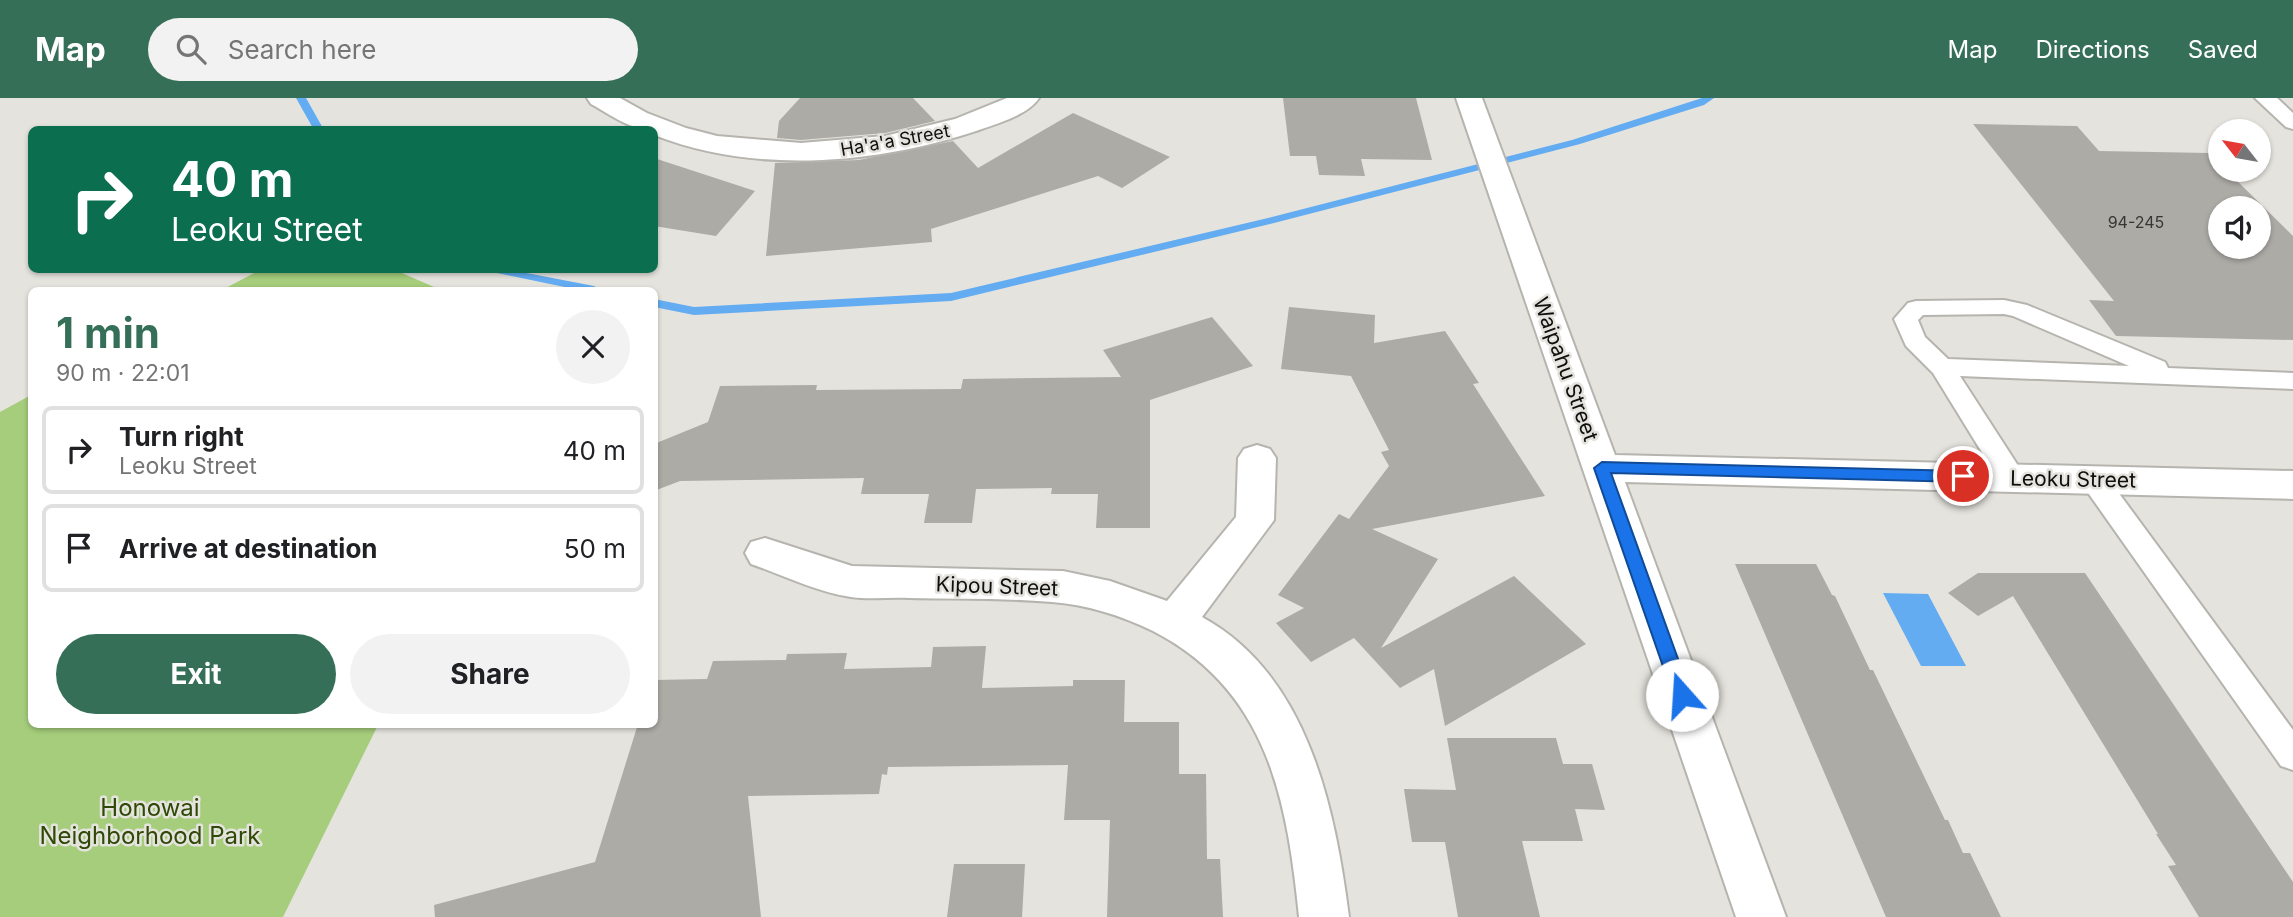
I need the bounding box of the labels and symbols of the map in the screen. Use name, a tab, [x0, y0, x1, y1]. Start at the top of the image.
north arrow	[2208, 119, 2272, 182]
street label: Ha'a'a Street	[839, 120, 951, 160]
house number: 94-245	[2108, 212, 2164, 232]
street label: Waipahu Street	[1528, 294, 1604, 445]
pin	[1933, 446, 1993, 506]
street label: Leoku Street	[2010, 465, 2136, 493]
street label: Kipou Street	[935, 571, 1059, 601]
position arrow	[1645, 658, 1719, 732]
park label: Honowai Neighborhood Park	[39, 793, 261, 850]

